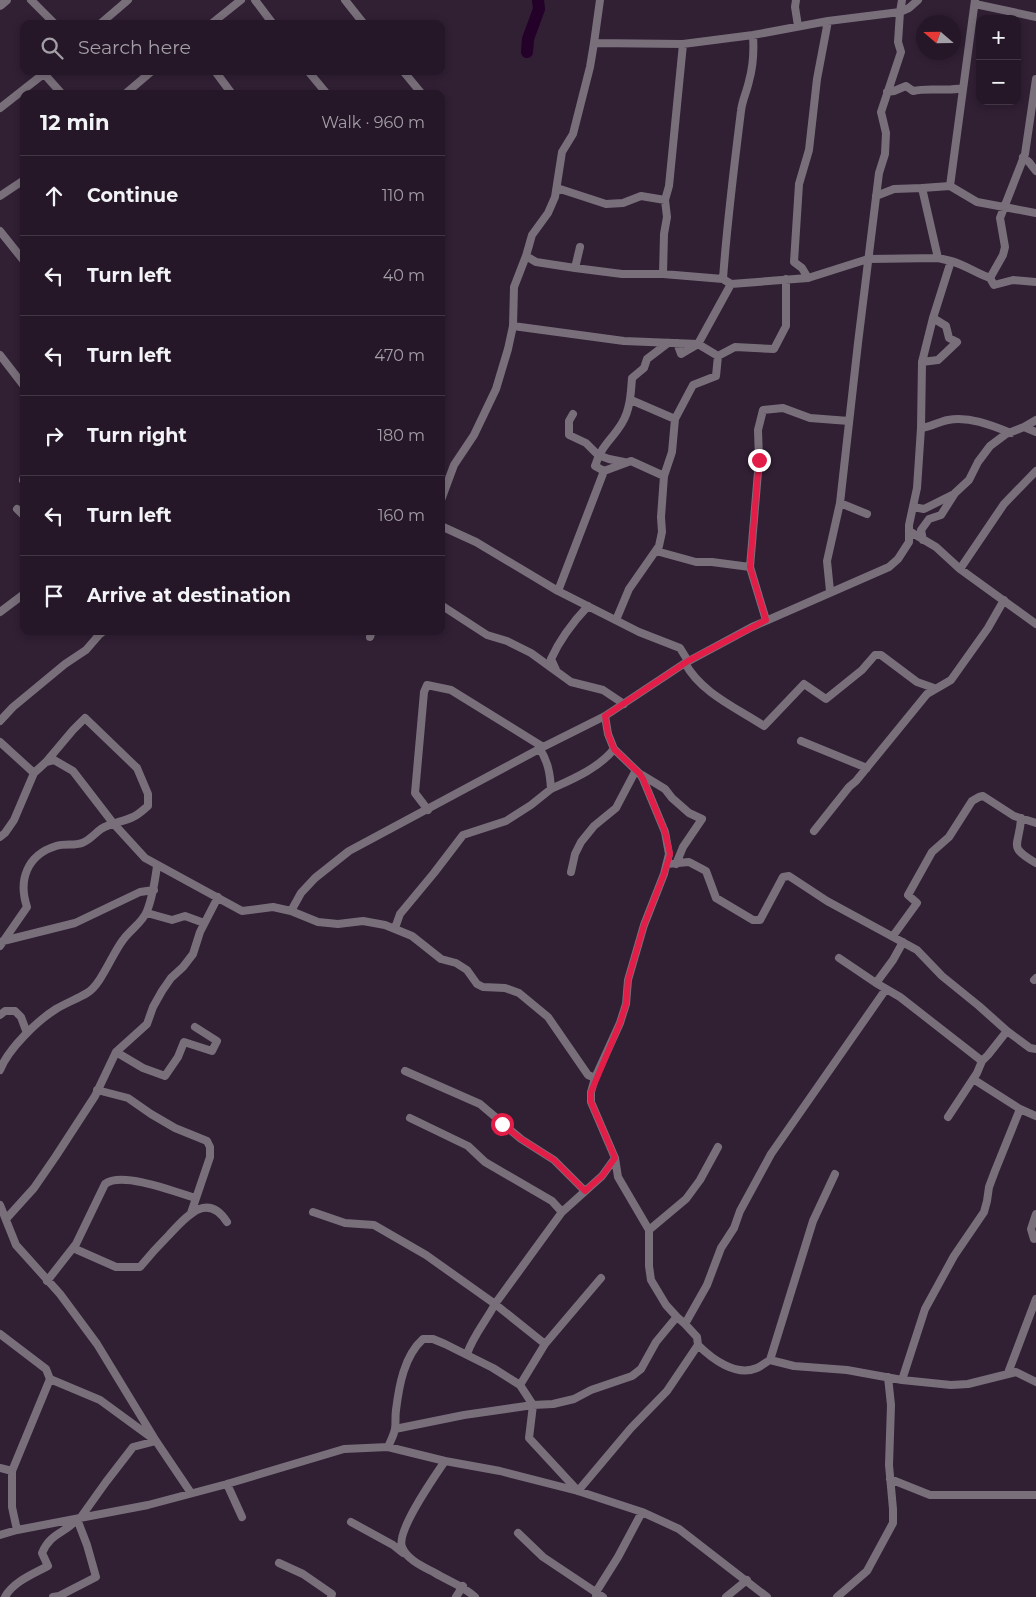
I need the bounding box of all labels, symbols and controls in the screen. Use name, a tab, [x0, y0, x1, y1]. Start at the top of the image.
north arrow	[916, 15, 961, 60]
map controls	[976, 15, 1021, 105]
button: +	[976, 15, 1021, 60]
search box	[20, 20, 445, 75]
icon: search	[38, 34, 66, 62]
text: Search here	[78, 36, 191, 59]
button: −	[976, 60, 1021, 105]
text: 12 min	[40, 110, 109, 135]
text: Walk · 960 m	[321, 113, 425, 132]
icon: ahead	[40, 182, 68, 210]
text: Continue	[87, 184, 178, 207]
text: 110 m	[382, 186, 425, 205]
icon: left	[40, 262, 68, 290]
text: Turn left	[87, 264, 172, 287]
text: 40 m	[383, 266, 425, 285]
icon: left	[40, 342, 68, 370]
text: Turn left	[87, 344, 172, 367]
text: 470 m	[374, 346, 425, 365]
icon: right	[40, 422, 68, 450]
text: Turn right	[87, 424, 187, 447]
text: 180 m	[377, 426, 425, 445]
route end	[748, 449, 771, 472]
icon: left	[40, 502, 68, 530]
text: Turn left	[87, 504, 172, 527]
text: 160 m	[378, 506, 425, 525]
icon: arrive	[40, 582, 68, 610]
text: Arrive at destination	[87, 584, 291, 607]
route start	[491, 1113, 514, 1136]

